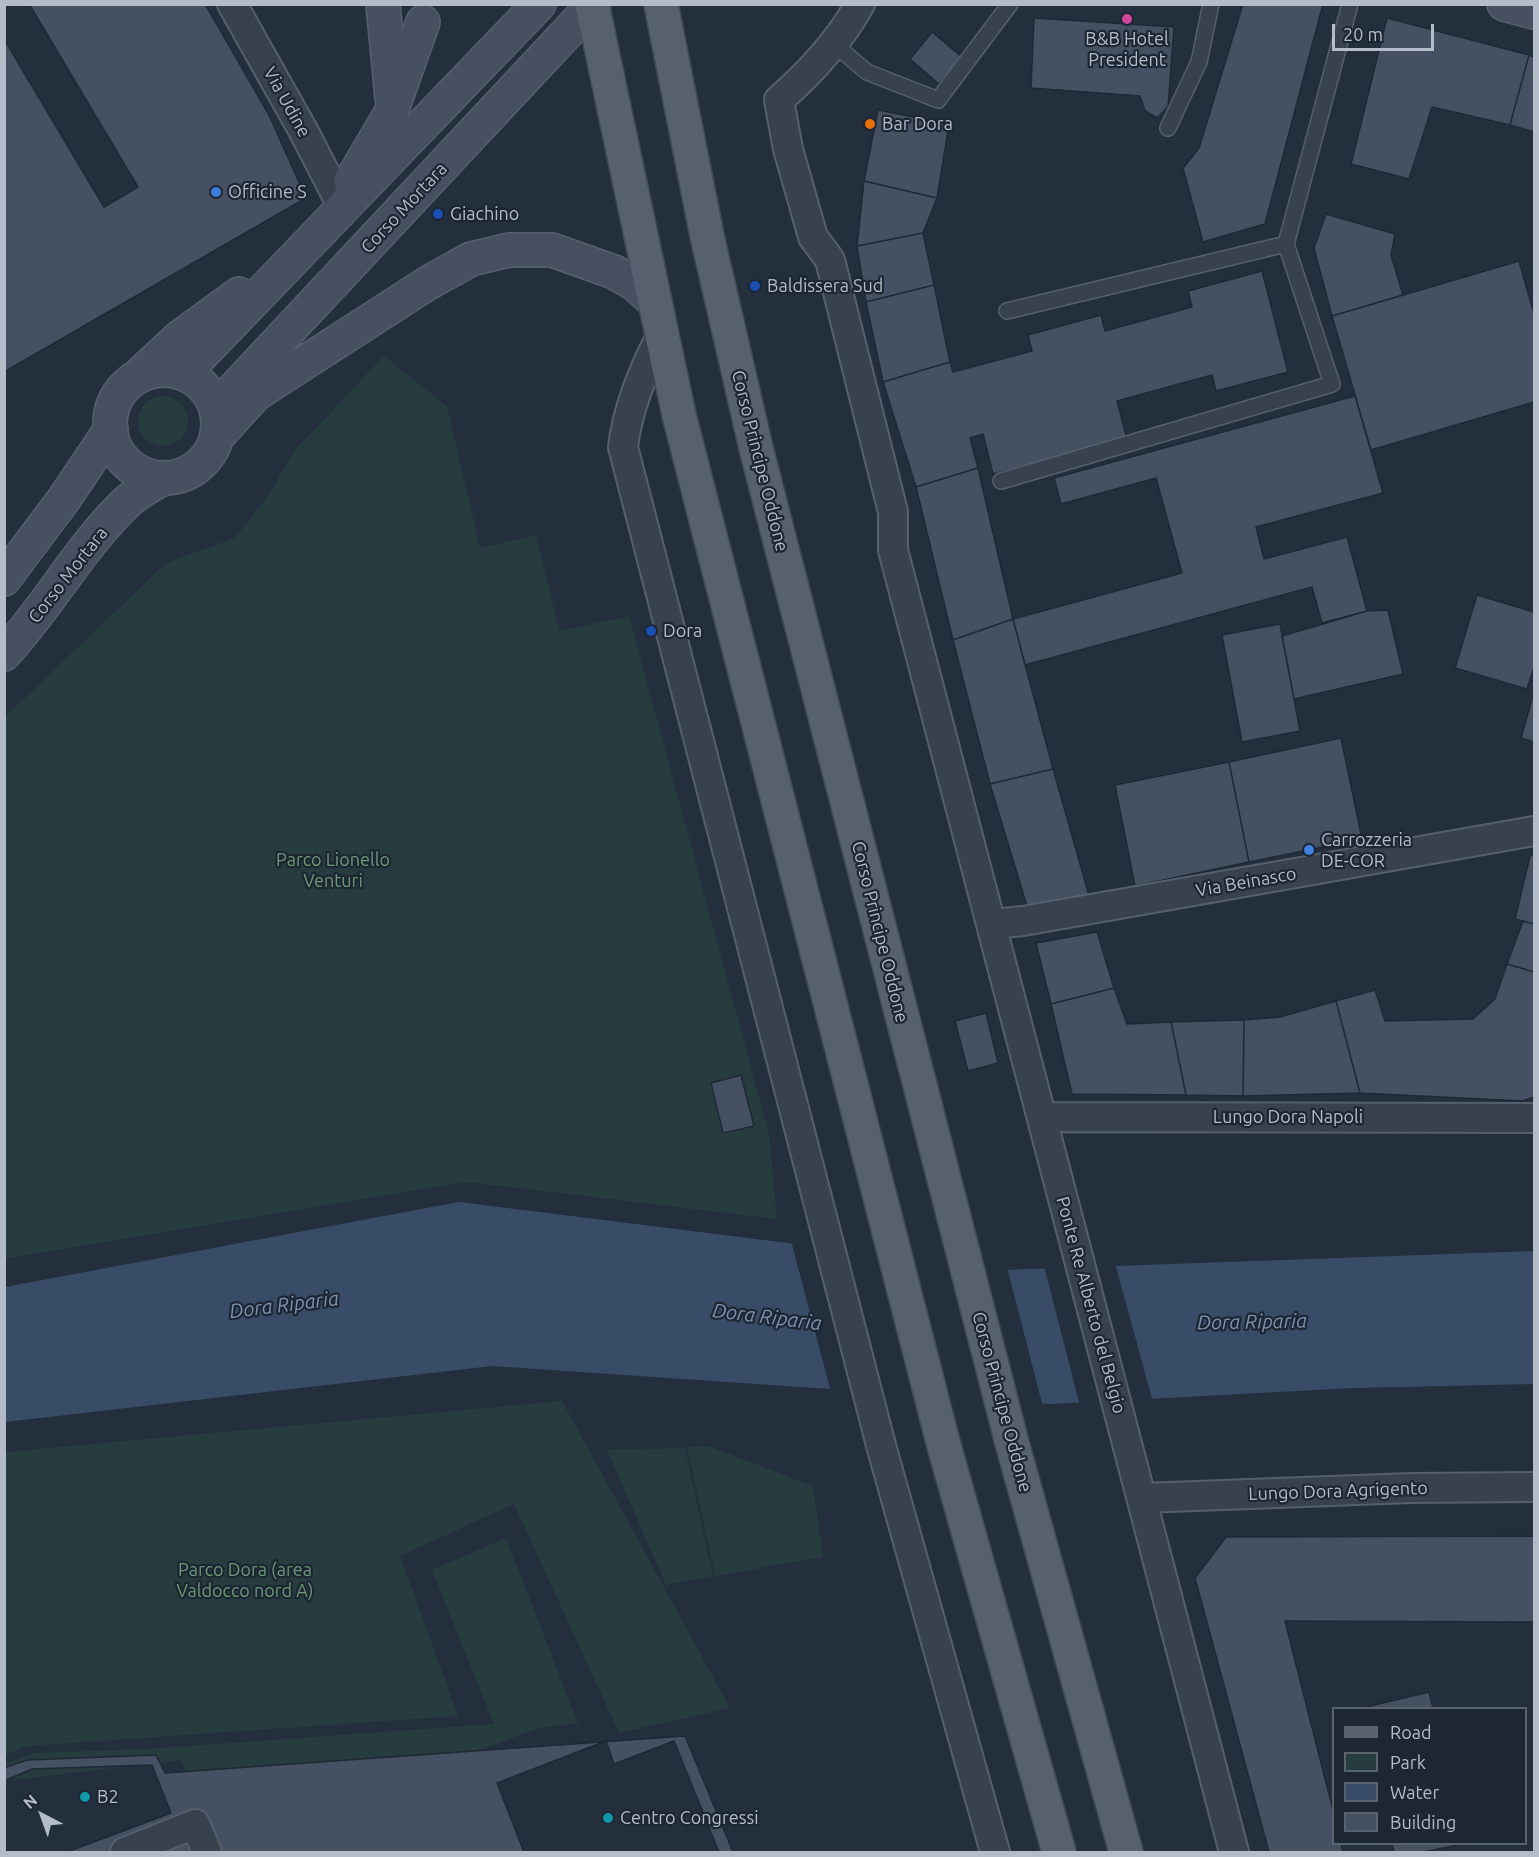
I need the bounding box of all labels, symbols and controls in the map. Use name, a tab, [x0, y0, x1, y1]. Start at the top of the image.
marker: B&B Hotel President	[1120, 12, 1134, 26]
scale bar	[1335, 12, 1437, 50]
text: 20 m	[1343, 24, 1383, 44]
place label: B&B Hotel President	[1085, 28, 1169, 70]
street label: Via Udine	[259, 63, 315, 141]
place label: Bar Dora	[882, 113, 953, 135]
marker: Bar Dora	[863, 117, 877, 131]
street label: Corso Mortara	[356, 158, 452, 258]
place label: Officine S	[228, 181, 307, 203]
marker: Officine S	[209, 185, 223, 199]
place label: Giachino	[450, 203, 519, 225]
marker: Giachino	[431, 207, 445, 221]
place label: Baldissera Sud	[767, 275, 883, 297]
marker: Baldissera Sud	[748, 279, 762, 293]
street label: Corso Principe Oddone	[727, 368, 793, 554]
street label: Corso Mortara	[24, 523, 112, 627]
place label: Dora	[663, 620, 702, 642]
marker: Dora	[644, 624, 658, 638]
place label: Carrozzeria DE-COR	[1321, 829, 1412, 872]
street label: Corso Principe Oddone	[847, 839, 913, 1025]
marker: Carrozzeria DE-COR	[1302, 843, 1316, 857]
park label: Parco Lionello Venturi	[276, 849, 390, 892]
street label: Via Beinasco	[1194, 863, 1298, 901]
street label: Lungo Dora Napoli	[1213, 1106, 1363, 1128]
street label: Ponte Re Alberto del Belgio	[1052, 1194, 1130, 1416]
water label: Dora Riparia	[228, 1286, 340, 1324]
water label: Dora Riparia	[711, 1298, 823, 1336]
street label: Corso Principe Oddone	[967, 1309, 1037, 1495]
water label: Dora Riparia	[1197, 1309, 1307, 1335]
street label: Lungo Dora Agrigento	[1248, 1477, 1428, 1505]
park label: Parco Dora (area Valdocco nord A)	[176, 1559, 314, 1602]
legend	[1332, 1707, 1527, 1845]
text: Road	[1390, 1722, 1432, 1742]
text: Park	[1390, 1752, 1426, 1772]
text: Water	[1390, 1782, 1439, 1802]
north arrow	[12, 1785, 72, 1845]
place label: B2	[97, 1786, 119, 1808]
marker: B2	[78, 1790, 92, 1804]
text: N	[20, 1791, 41, 1812]
place label: Centro Congressi	[620, 1807, 759, 1829]
marker: Centro Congressi	[601, 1811, 615, 1825]
text: Building	[1390, 1812, 1456, 1832]

